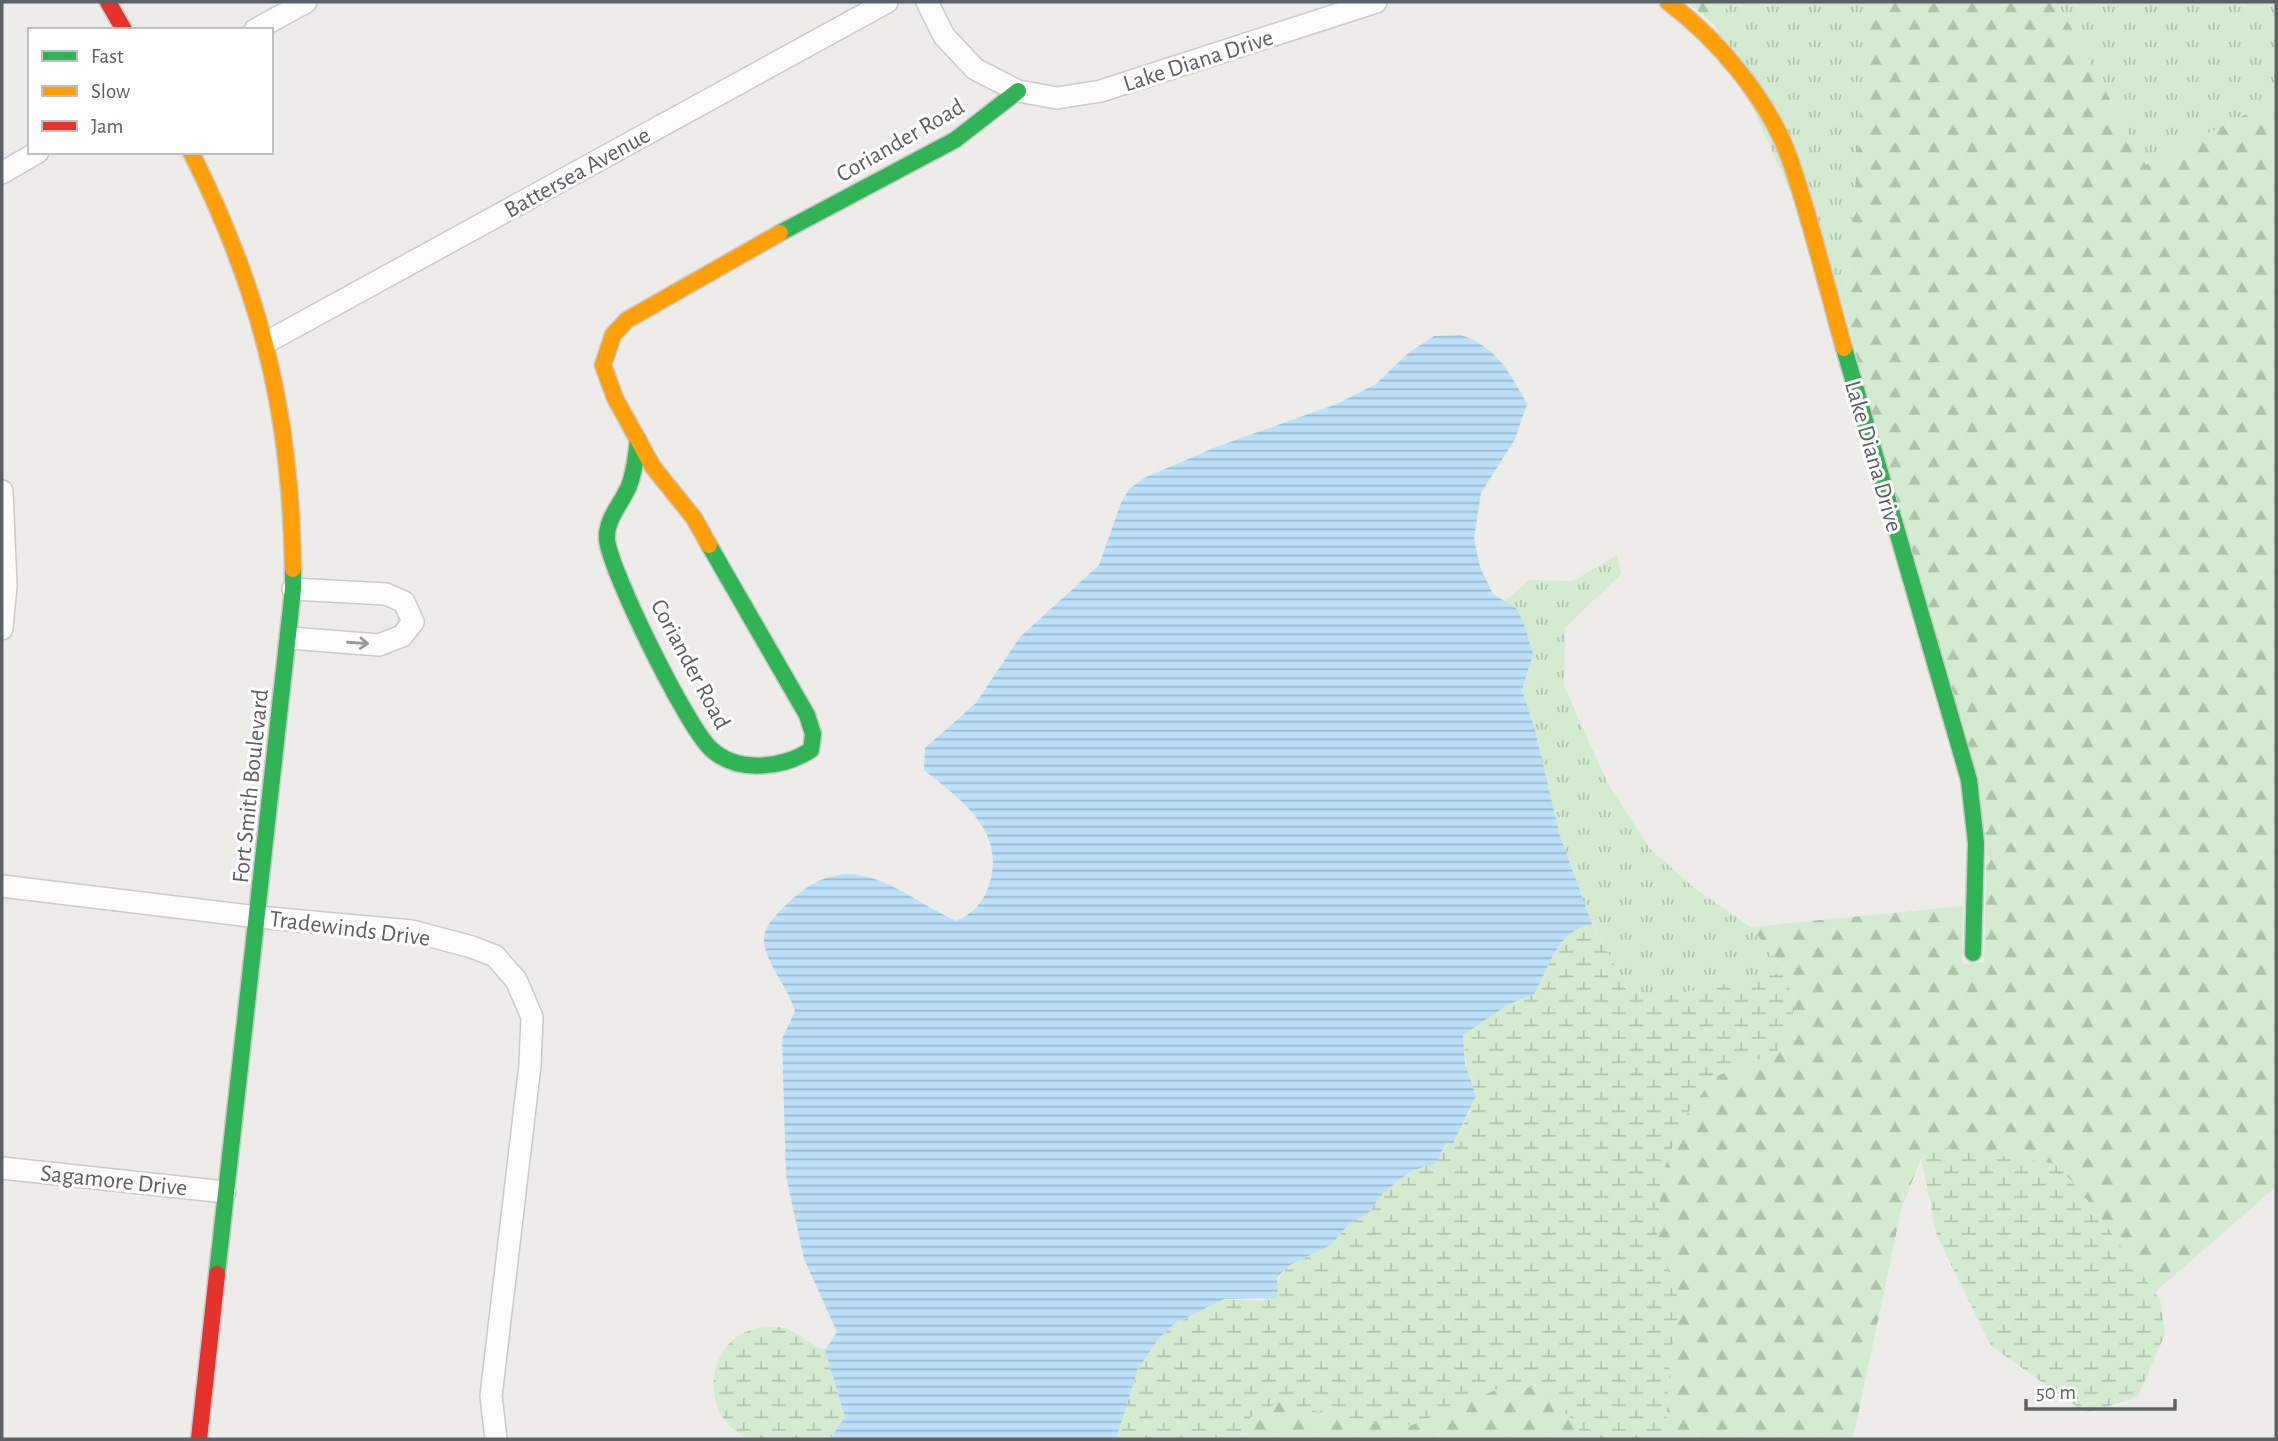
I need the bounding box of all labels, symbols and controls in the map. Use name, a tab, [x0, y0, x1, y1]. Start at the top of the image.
street label: Lake Diana Drive	[1120, 25, 1276, 96]
legend	[28, 28, 273, 154]
text: Fast	[91, 46, 124, 67]
text: Slow	[91, 81, 130, 102]
street label: Coriander Road	[832, 95, 969, 187]
text: Jam	[91, 116, 123, 137]
street label: Battersea Avenue	[501, 123, 654, 223]
street label: Lake Diana Drive	[1840, 378, 1906, 535]
street label: Coriander Road	[646, 596, 734, 733]
one-way arrow	[346, 637, 368, 650]
street label: Fort Smith Boulevard	[229, 688, 273, 884]
street label: Tradewinds Drive	[268, 907, 432, 951]
street label: Sagamore Drive	[39, 1161, 189, 1201]
scale bar	[2026, 1368, 2175, 1412]
text: 50 m	[2036, 1382, 2076, 1403]

